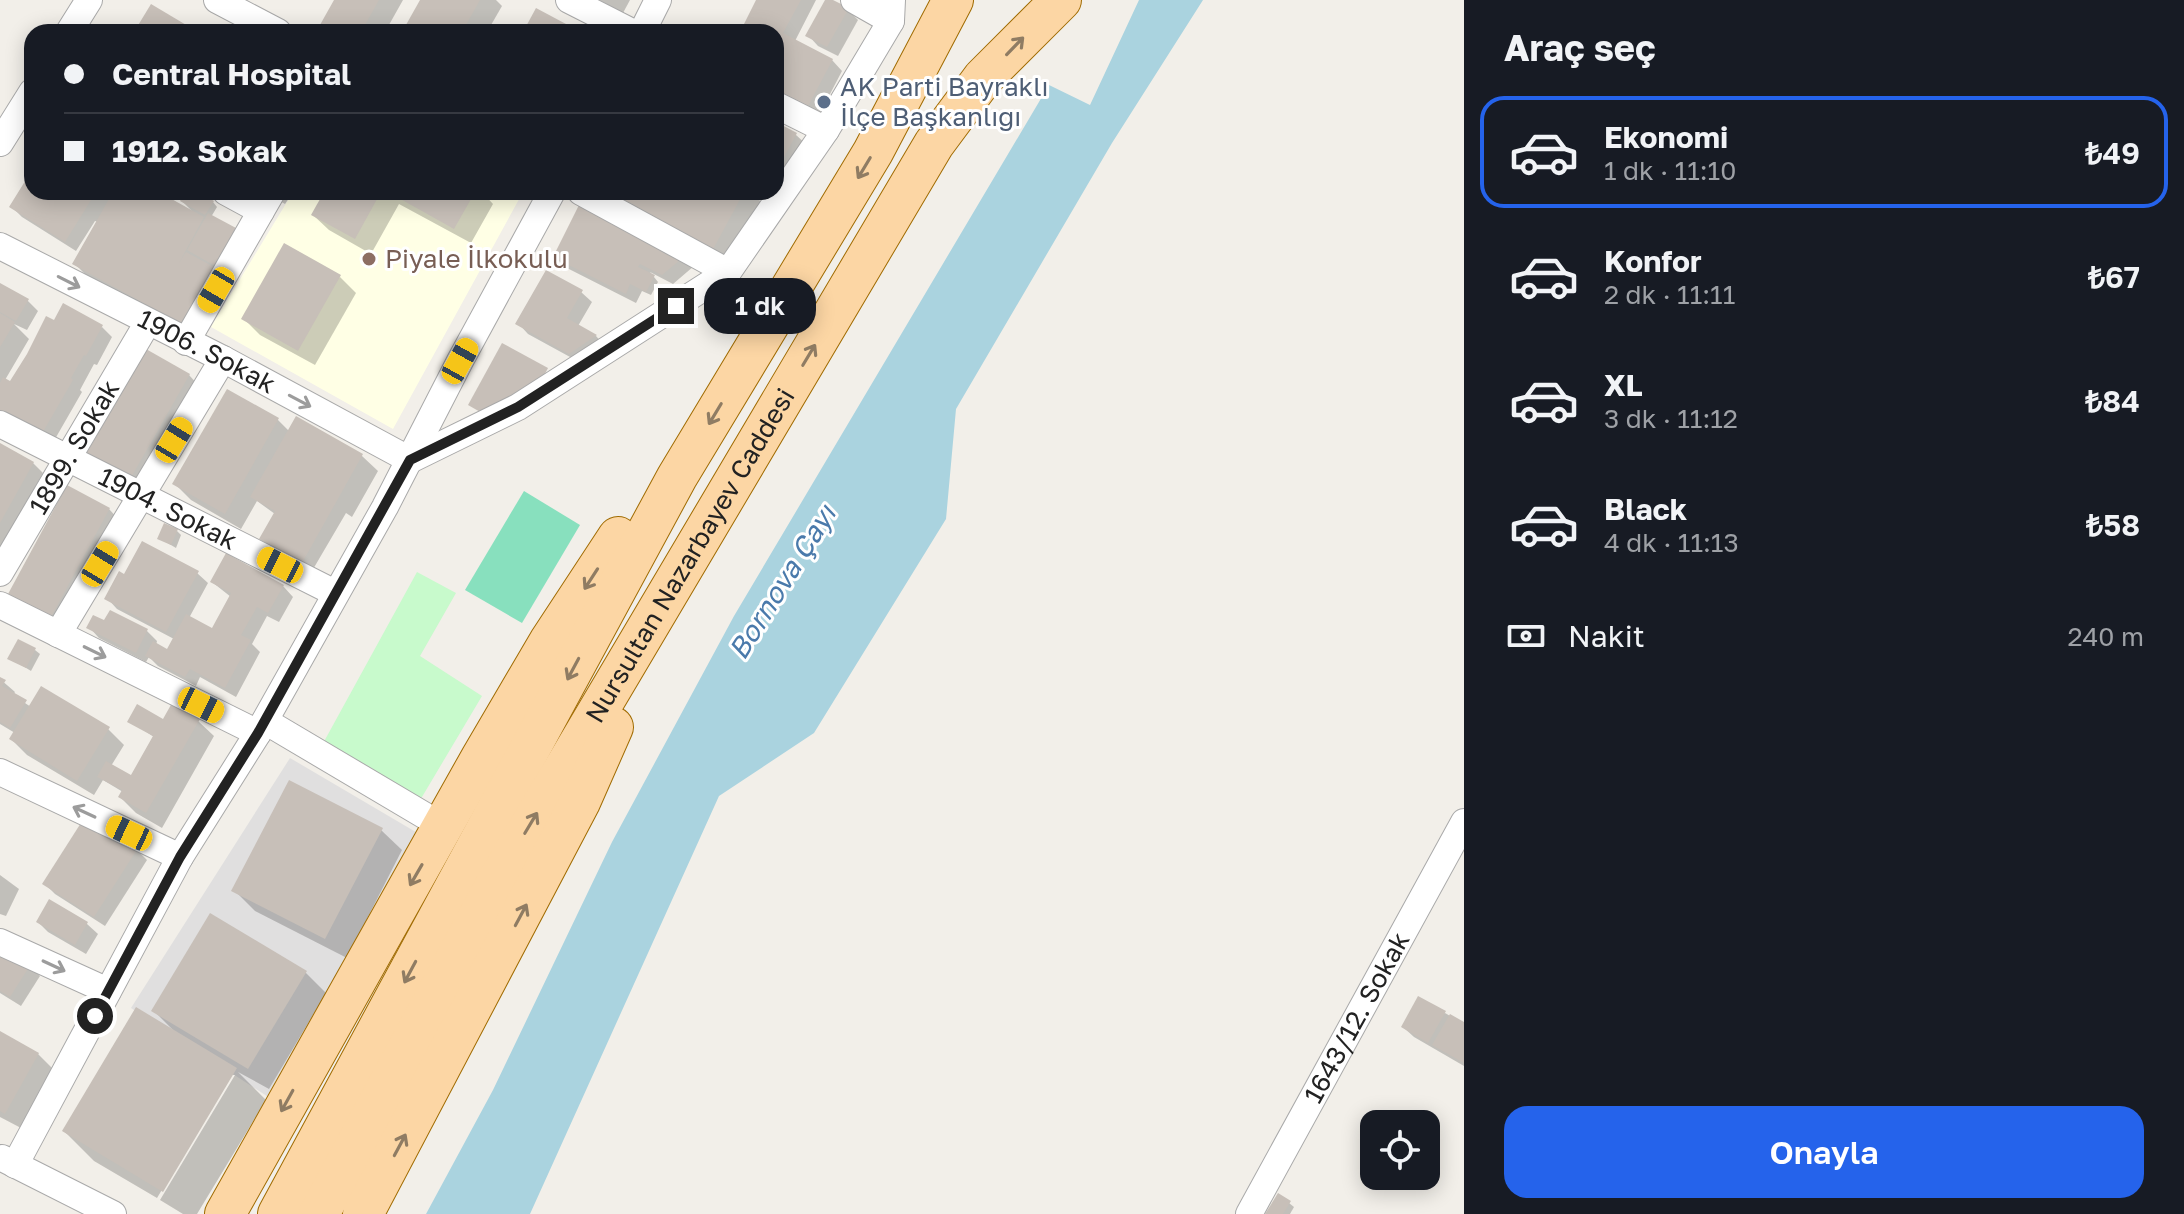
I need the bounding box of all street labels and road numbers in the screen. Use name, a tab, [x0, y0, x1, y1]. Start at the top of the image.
street label: 1906. Sokak	[133, 303, 281, 400]
street label: 1899. Sokak	[22, 374, 125, 520]
street label: Nursultan Nazarbayev Caddesi	[579, 383, 801, 728]
street label: 1904. Sokak	[94, 460, 243, 556]
street label: 1643/12. Sokak	[1297, 926, 1416, 1108]

